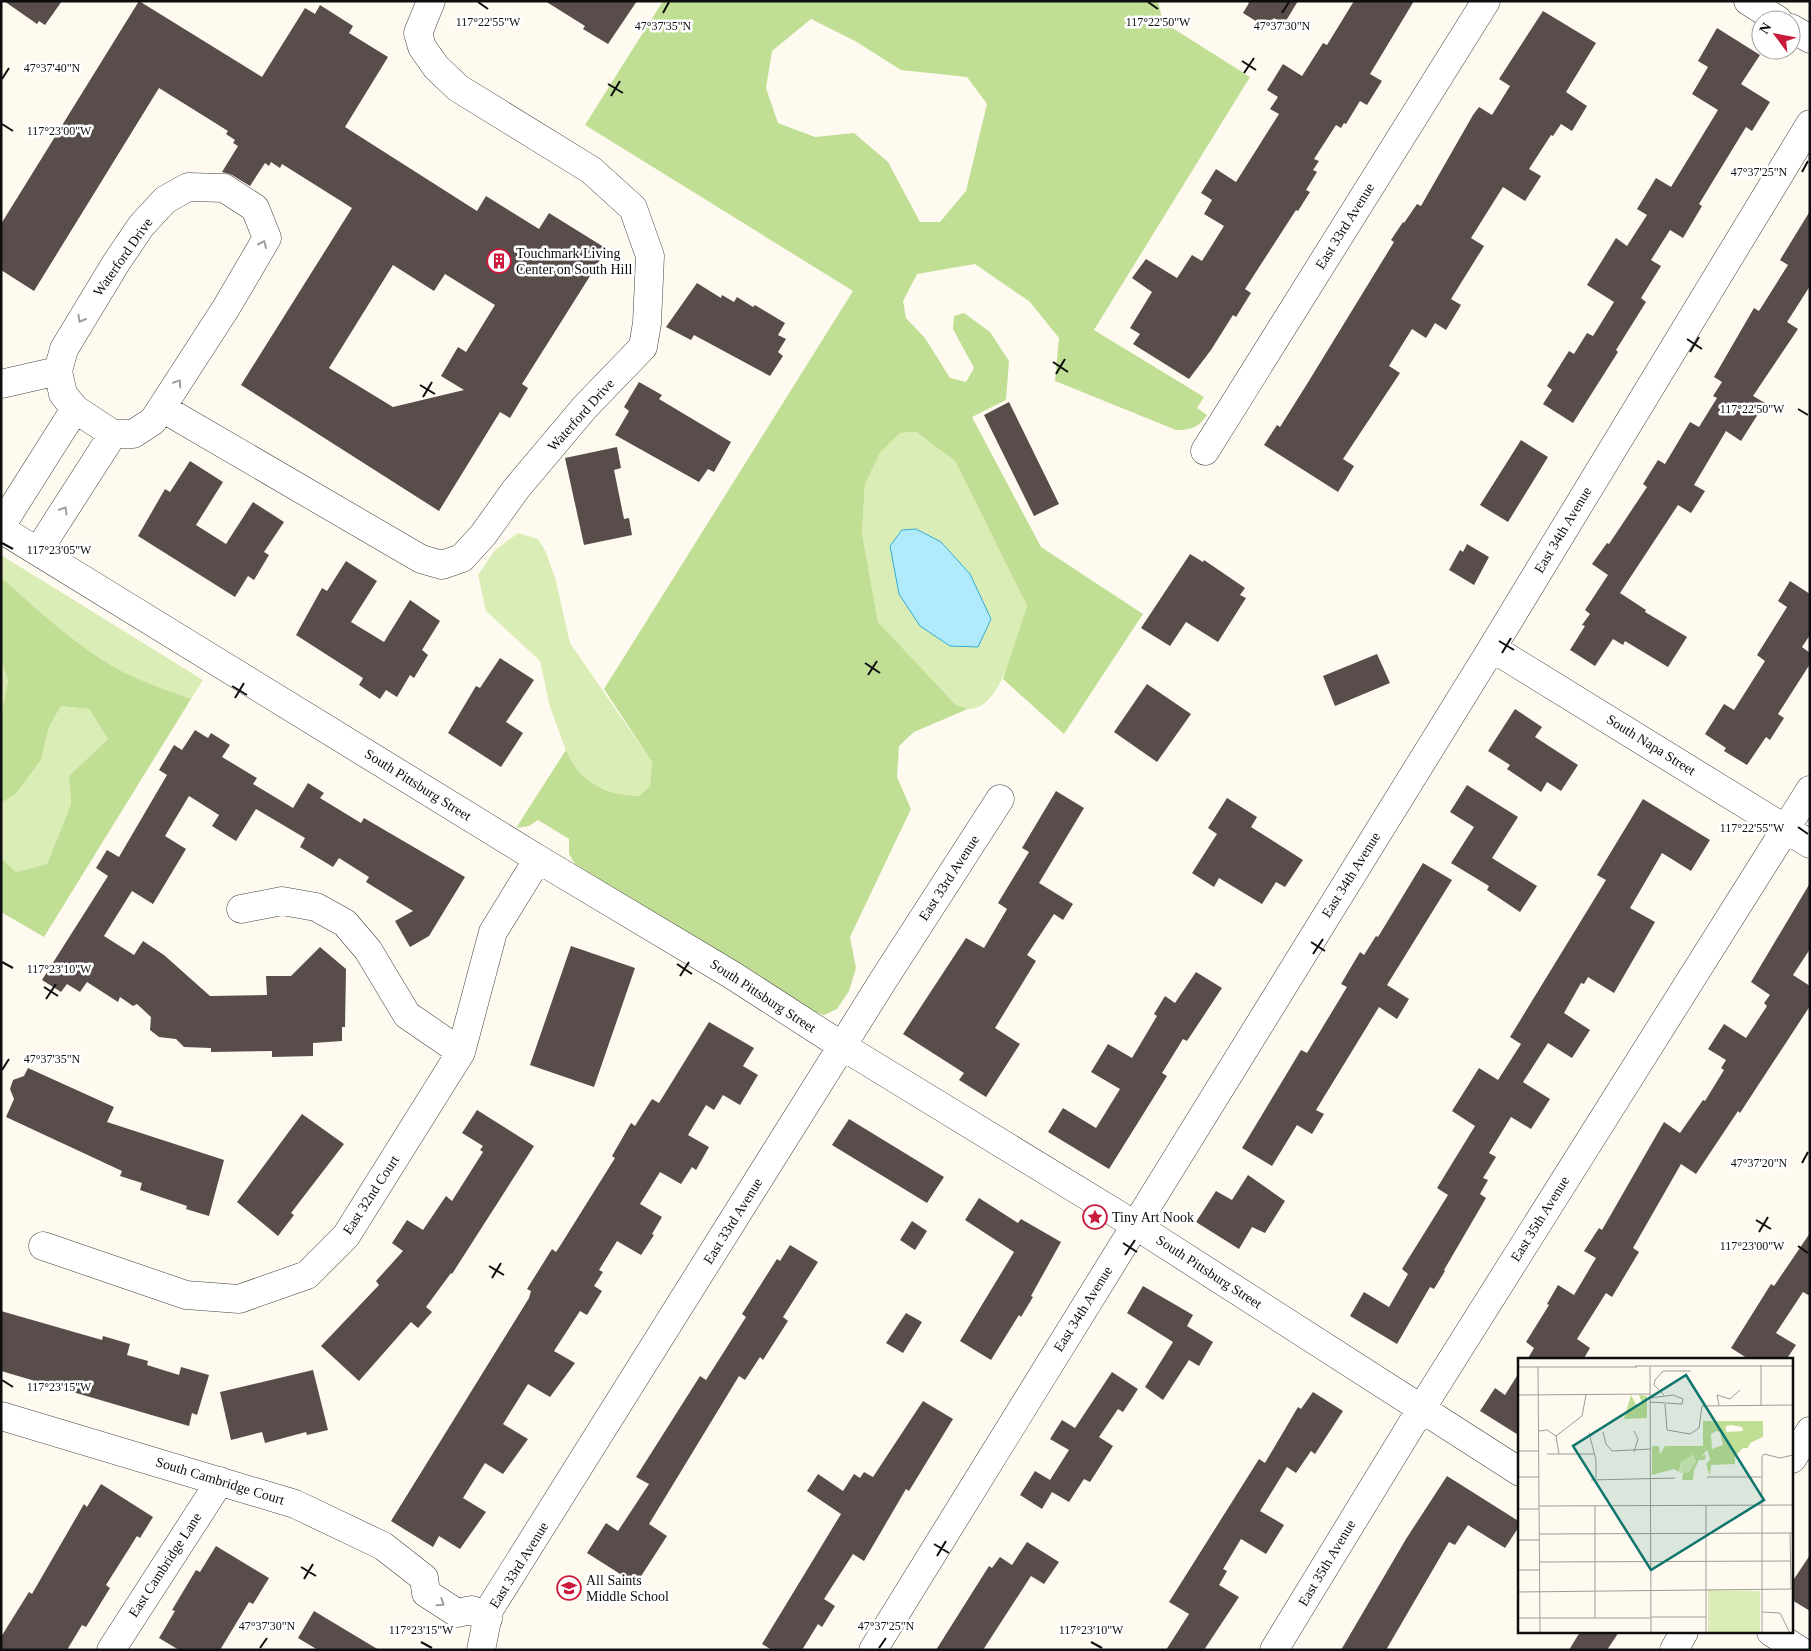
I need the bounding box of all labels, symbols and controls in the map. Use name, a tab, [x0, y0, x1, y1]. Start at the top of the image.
north arrow	[1751, 10, 1801, 60]
text: 117°22'55"W	[456, 15, 521, 29]
text: 117°22'50"W	[1126, 15, 1191, 29]
text: 47°37'35"N	[635, 19, 692, 33]
text: 47°37'30"N	[1254, 19, 1311, 33]
text: N	[1756, 20, 1774, 37]
text: 47°37'40"N	[24, 61, 81, 75]
text: 117°23'00"W	[27, 124, 92, 138]
text: 47°37'25"N	[1731, 165, 1788, 179]
street label: East 33rd Avenue	[1313, 180, 1377, 272]
street label: Waterford Drive	[91, 215, 155, 299]
one-way arrow	[256, 241, 266, 250]
place label: Touchmark Living Center on South Hill	[516, 246, 632, 277]
building icon: Touchmark Living Center on South Hill	[486, 248, 512, 274]
one-way arrow	[78, 314, 88, 323]
street label: Waterford Drive	[545, 376, 617, 454]
one-way arrow	[172, 379, 182, 388]
text: 117°22'50"W	[1720, 402, 1785, 416]
street label: East 34th Avenue	[1531, 484, 1595, 576]
one-way arrow	[58, 507, 68, 516]
text: 117°23'05"W	[27, 543, 92, 557]
street label: South Napa Street	[1604, 712, 1698, 778]
street label: South Pittsburg Street	[362, 746, 474, 824]
text: 117°22'55"W	[1720, 821, 1785, 835]
street label: East 34th Avenue	[1319, 830, 1383, 920]
street label: East 33rd Avenue	[916, 833, 982, 923]
street label: South Pittsburg Street	[707, 956, 819, 1036]
text: 117°23'10"W	[27, 962, 92, 976]
text: 47°37'35"N	[24, 1052, 81, 1066]
street label: East 32nd Court	[340, 1153, 402, 1237]
text: 47°37'20"N	[1731, 1156, 1788, 1170]
street label: East 35th Avenue	[1508, 1174, 1572, 1264]
street label: East 33rd Avenue	[701, 1175, 765, 1267]
place icon: Tiny Art Nook	[1082, 1204, 1108, 1230]
place label: Tiny Art Nook	[1112, 1210, 1194, 1225]
street label: South Pittsburg Street	[1153, 1232, 1265, 1312]
text: 117°23'00"W	[1720, 1239, 1785, 1253]
street label: East 34th Avenue	[1051, 1264, 1115, 1354]
inset map	[1518, 1358, 1794, 1634]
text: 117°23'15"W	[27, 1380, 92, 1394]
street label: South Cambridge Court	[154, 1454, 286, 1508]
street label: East Cambridge Lane	[126, 1510, 204, 1620]
street label: East 35th Avenue	[1295, 1517, 1359, 1609]
street label: East 33rd Avenue	[487, 1519, 551, 1611]
place label: All Saints Middle School	[586, 1573, 669, 1604]
school or university icon: All Saints Middle School	[556, 1575, 582, 1601]
one-way arrow	[436, 1596, 445, 1606]
text: 47°37'30"N	[239, 1619, 296, 1633]
text: 47°37'25"N	[858, 1619, 915, 1633]
text: 117°23'15"W	[389, 1623, 454, 1637]
text: 117°23'10"W	[1059, 1623, 1124, 1637]

